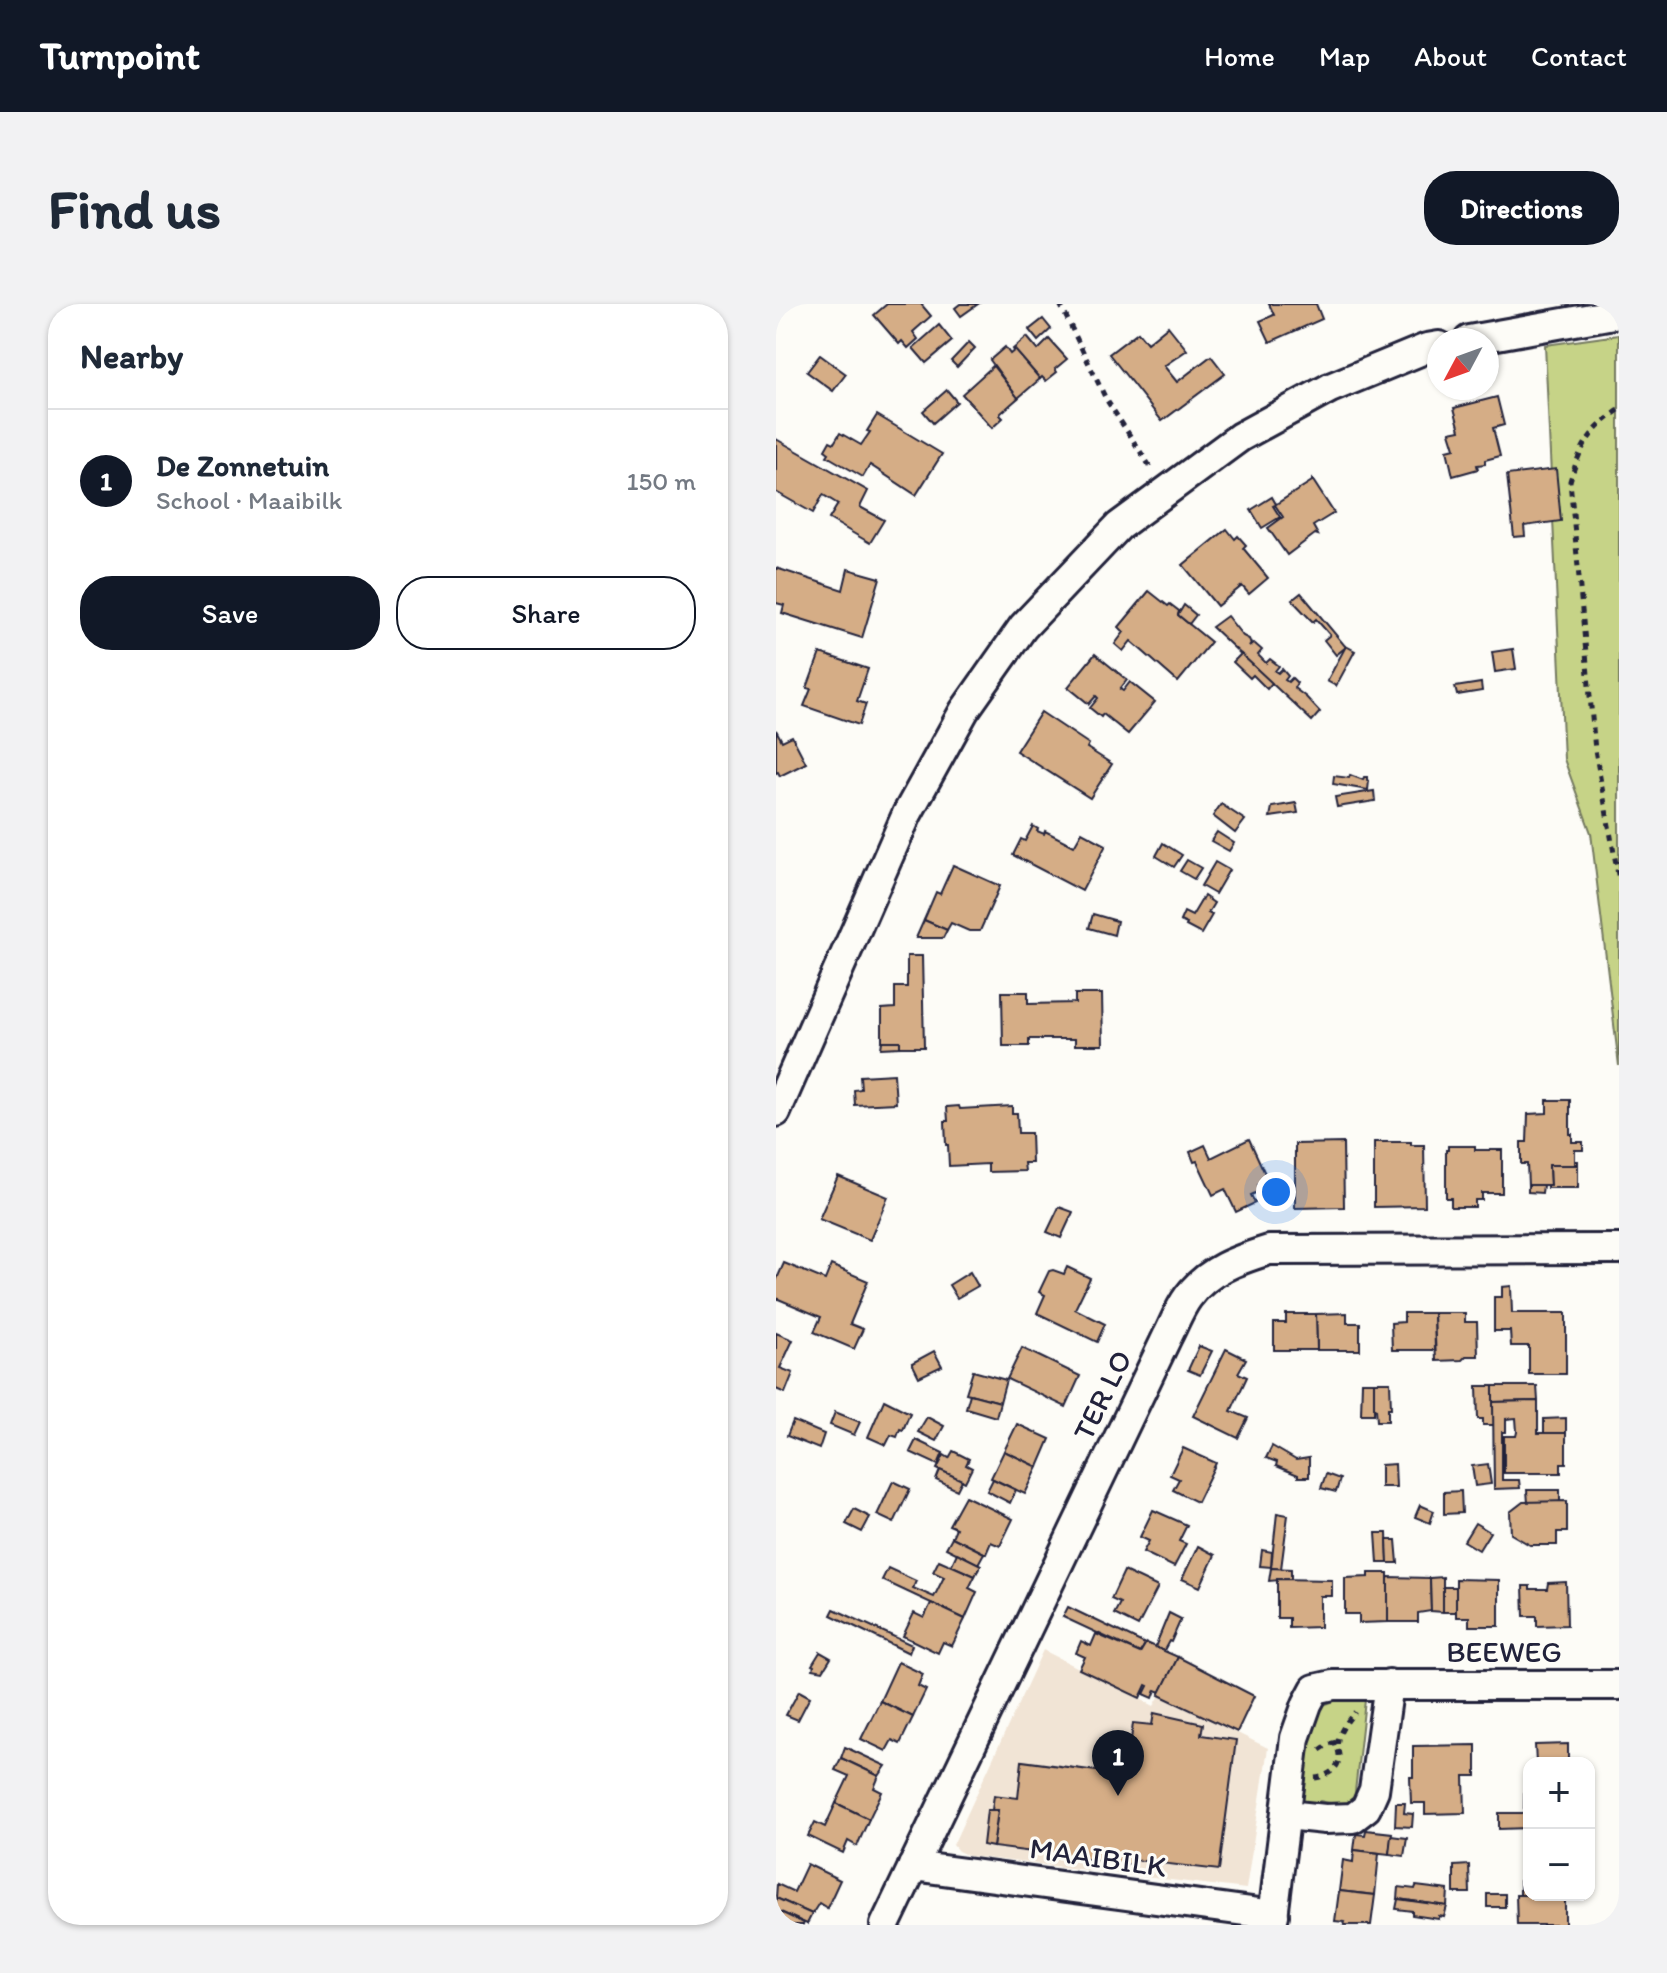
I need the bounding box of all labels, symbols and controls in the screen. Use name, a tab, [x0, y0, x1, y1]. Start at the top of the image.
text: Turnpoint	[40, 33, 200, 79]
text: Home	[1204, 39, 1275, 73]
text: Map	[1319, 39, 1370, 73]
text: About	[1414, 39, 1487, 73]
text: Contact	[1531, 39, 1627, 73]
button: Directions	[1424, 171, 1619, 245]
text: Find us	[48, 175, 221, 242]
north arrow	[1427, 328, 1499, 400]
text: Nearby	[80, 336, 183, 377]
text: De Zonnetuin	[156, 447, 329, 484]
text: 1	[100, 465, 112, 497]
text: 150 m	[627, 465, 696, 497]
text: School · Maaibilk	[156, 484, 342, 516]
button: Save	[80, 576, 380, 650]
button: Share	[396, 576, 696, 650]
your location	[1256, 1172, 1296, 1212]
street label: TER LO	[1064, 1344, 1140, 1446]
street label: BEEWEG	[1446, 1633, 1562, 1670]
pin: 1	[1092, 1730, 1144, 1796]
map controls	[1523, 1757, 1595, 1901]
button: +	[1523, 1757, 1595, 1829]
street label: MAAIBILK	[1027, 1829, 1169, 1885]
button: −	[1523, 1829, 1595, 1901]

